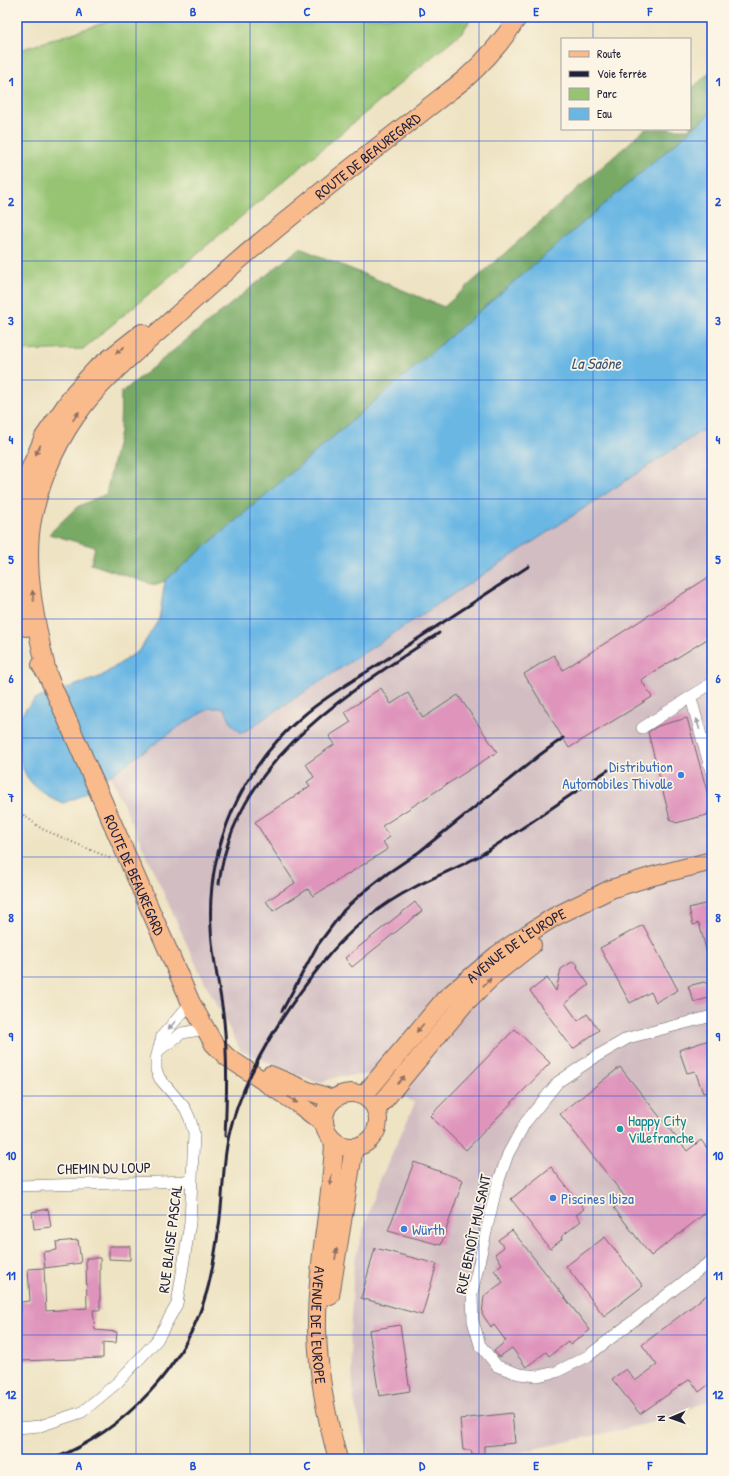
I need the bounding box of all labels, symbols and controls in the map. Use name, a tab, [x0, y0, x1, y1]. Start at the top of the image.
text: A	[76, 2, 83, 20]
text: B	[190, 2, 197, 20]
text: C	[303, 2, 311, 20]
text: D	[419, 2, 426, 20]
text: E	[533, 2, 539, 20]
text: F	[647, 2, 654, 20]
legend	[561, 38, 691, 130]
text: Route	[597, 45, 621, 62]
text: Voie ferrée	[597, 65, 647, 82]
text: 1	[9, 72, 14, 90]
text: 1	[716, 72, 721, 90]
text: Parc	[597, 85, 617, 102]
text: Eau	[597, 105, 612, 122]
street label: ROUTE DE BEAUREGARD	[310, 107, 425, 204]
text: 2	[8, 192, 15, 210]
text: 2	[715, 192, 722, 210]
text: 3	[8, 311, 14, 329]
text: 3	[715, 311, 721, 329]
one-way arrow	[114, 346, 125, 355]
water label: La Saône	[571, 352, 621, 374]
one-way arrow	[72, 411, 80, 422]
text: 4	[9, 430, 14, 448]
text: 4	[716, 430, 721, 448]
one-way arrow	[35, 444, 41, 455]
text: 5	[8, 550, 14, 568]
text: 5	[715, 550, 721, 568]
one-way arrow	[30, 590, 36, 602]
text: 6	[8, 669, 14, 687]
text: 6	[715, 669, 721, 687]
one-way arrow	[695, 718, 701, 730]
place label: Distribution Automobiles Thivolle	[562, 756, 673, 794]
marker: Distribution Automobiles Thivolle	[676, 770, 686, 780]
text: 7	[7, 788, 15, 806]
text: 7	[714, 788, 722, 806]
street label: ROUTE DE BEAUREGARD	[99, 811, 171, 939]
street label: AVENUE DE L'EUROPE	[461, 902, 569, 987]
text: 8	[8, 908, 14, 926]
text: 8	[715, 908, 721, 926]
one-way arrow	[482, 977, 492, 987]
one-way arrow	[168, 1020, 177, 1030]
one-way arrow	[416, 1023, 424, 1034]
text: 9	[9, 1027, 14, 1045]
text: 9	[716, 1027, 721, 1045]
one-way arrow	[397, 1074, 406, 1085]
one-way arrow	[288, 1096, 298, 1104]
place label: Happy City Villefranche	[628, 1110, 694, 1148]
marker: Happy City Villefranche	[615, 1124, 625, 1134]
text: 10	[6, 1146, 16, 1164]
text: 10	[713, 1146, 723, 1164]
street label: CHEMIN DU LOUP	[57, 1157, 151, 1179]
street label: RUE BENOÎT MULSANT	[450, 1171, 496, 1296]
one-way arrow	[328, 1174, 334, 1186]
street label: RUE BLAISE PASCAL	[153, 1183, 187, 1294]
place label: Piscines Ibiza	[561, 1188, 634, 1209]
marker: Piscines Ibiza	[548, 1193, 558, 1203]
place label: Würth	[412, 1219, 444, 1240]
marker: Würth	[399, 1224, 409, 1234]
one-way arrow	[333, 1248, 339, 1260]
street label: AVENUE DE L'EUROPE	[306, 1265, 332, 1386]
text: 11	[6, 1266, 16, 1284]
text: 11	[713, 1266, 723, 1284]
text: 12	[6, 1385, 17, 1403]
text: 12	[713, 1385, 724, 1403]
north arrow	[651, 1398, 691, 1438]
text: N	[654, 1415, 668, 1422]
text: A	[76, 1456, 83, 1474]
text: B	[190, 1456, 197, 1474]
text: C	[303, 1456, 311, 1474]
text: D	[419, 1456, 426, 1474]
text: E	[533, 1456, 539, 1474]
text: F	[647, 1456, 654, 1474]

